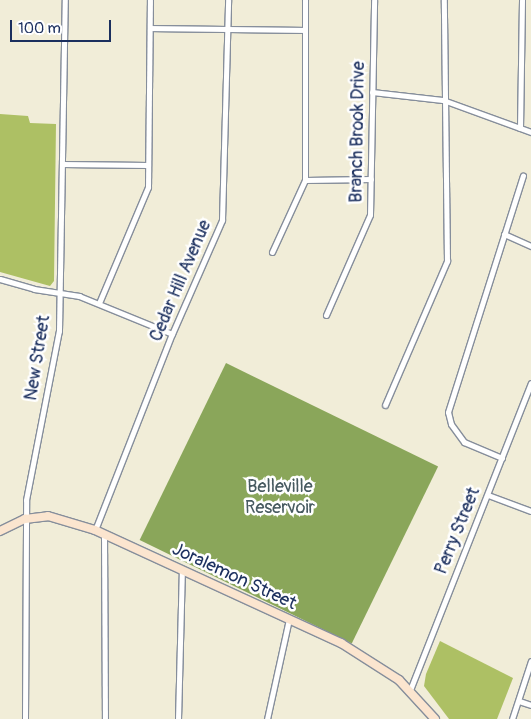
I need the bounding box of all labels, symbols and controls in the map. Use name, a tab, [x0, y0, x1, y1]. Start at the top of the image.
scale bar	[12, 10, 114, 42]
text: 100 m	[18, 19, 61, 38]
street label: Branch Brook Drive	[346, 61, 370, 203]
street label: Cedar Hill Avenue	[146, 217, 216, 345]
street label: New Street	[21, 314, 55, 402]
park label: Belleville Reservoir	[245, 477, 315, 520]
street label: Perry Street	[431, 484, 485, 578]
street label: Joralemon Street	[169, 539, 299, 615]

